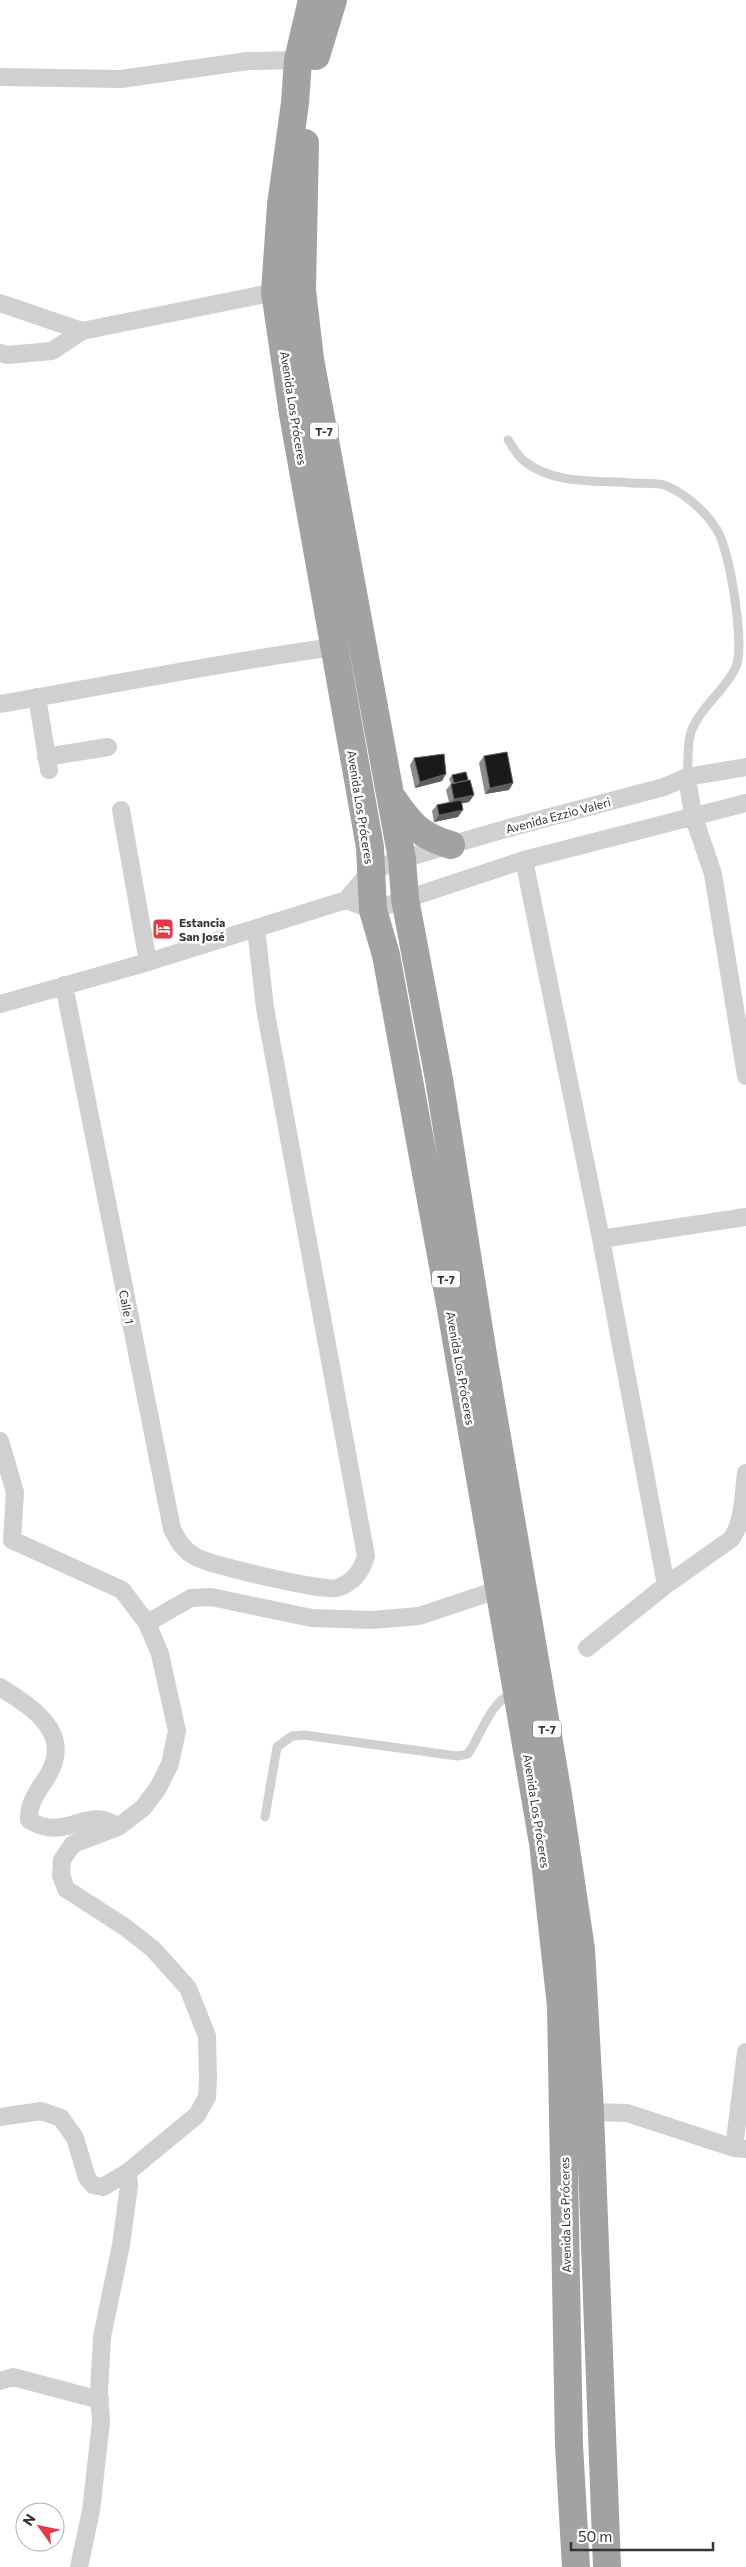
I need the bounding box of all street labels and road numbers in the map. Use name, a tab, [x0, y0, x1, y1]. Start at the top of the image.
street label: Avenida Los Próceres	[278, 350, 310, 466]
road number: T-7	[310, 422, 338, 440]
street label: Avenida Los Próceres	[345, 749, 377, 865]
street label: Avenida Ezzio Valeri	[504, 794, 612, 836]
road number: T-7	[432, 1270, 460, 1288]
street label: Calle 1	[117, 1289, 137, 1325]
street label: Avenida Los Próceres	[444, 1310, 478, 1426]
road number: T-7	[533, 1720, 561, 1738]
street label: Avenida Los Próceres	[521, 1753, 553, 1869]
street label: Avenida Los Próceres	[557, 2157, 573, 2273]

